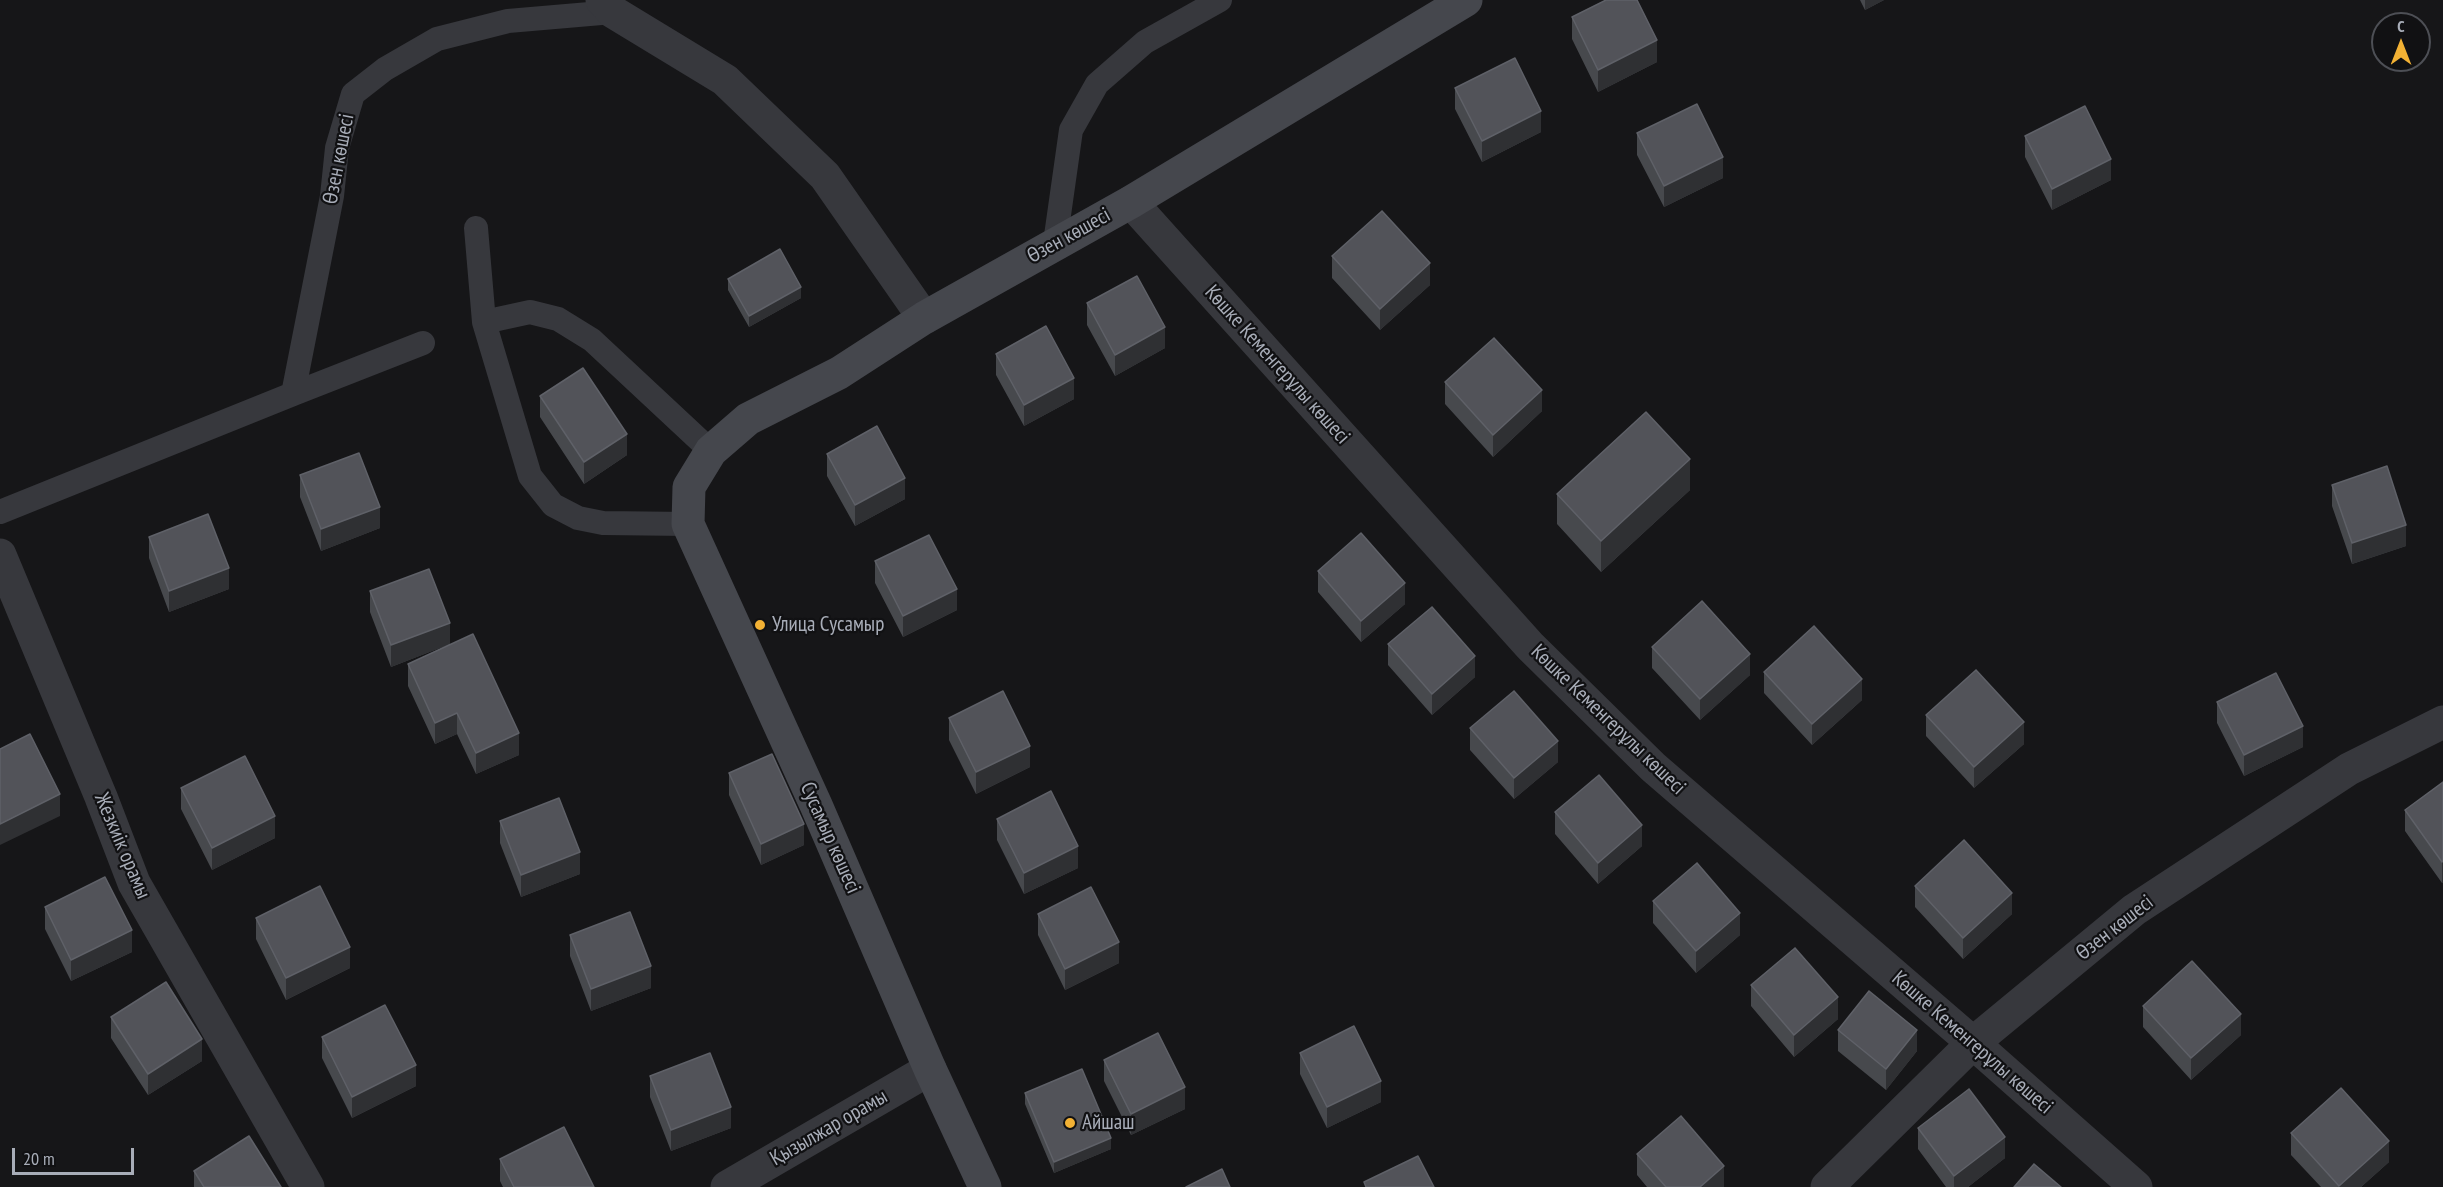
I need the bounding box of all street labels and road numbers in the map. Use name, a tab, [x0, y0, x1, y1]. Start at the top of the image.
street label: Өзен көшесі	[318, 112, 360, 206]
street label: Өзен көшесі	[1023, 203, 1115, 269]
street label: Көшке Кеменгерұлы көшесі	[1199, 280, 1355, 450]
street label: Көшке Кеменгерұлы көшесі	[1525, 640, 1691, 800]
street label: Сусамыр көшесі	[794, 779, 866, 897]
street label: Жезкиік орамы	[88, 789, 156, 903]
street label: Өзен көшесі	[2071, 890, 2159, 966]
street label: Көшке Кеменгерұлы көшесі	[1886, 966, 2058, 1120]
street label: Қызылжар орамы	[766, 1084, 892, 1172]

